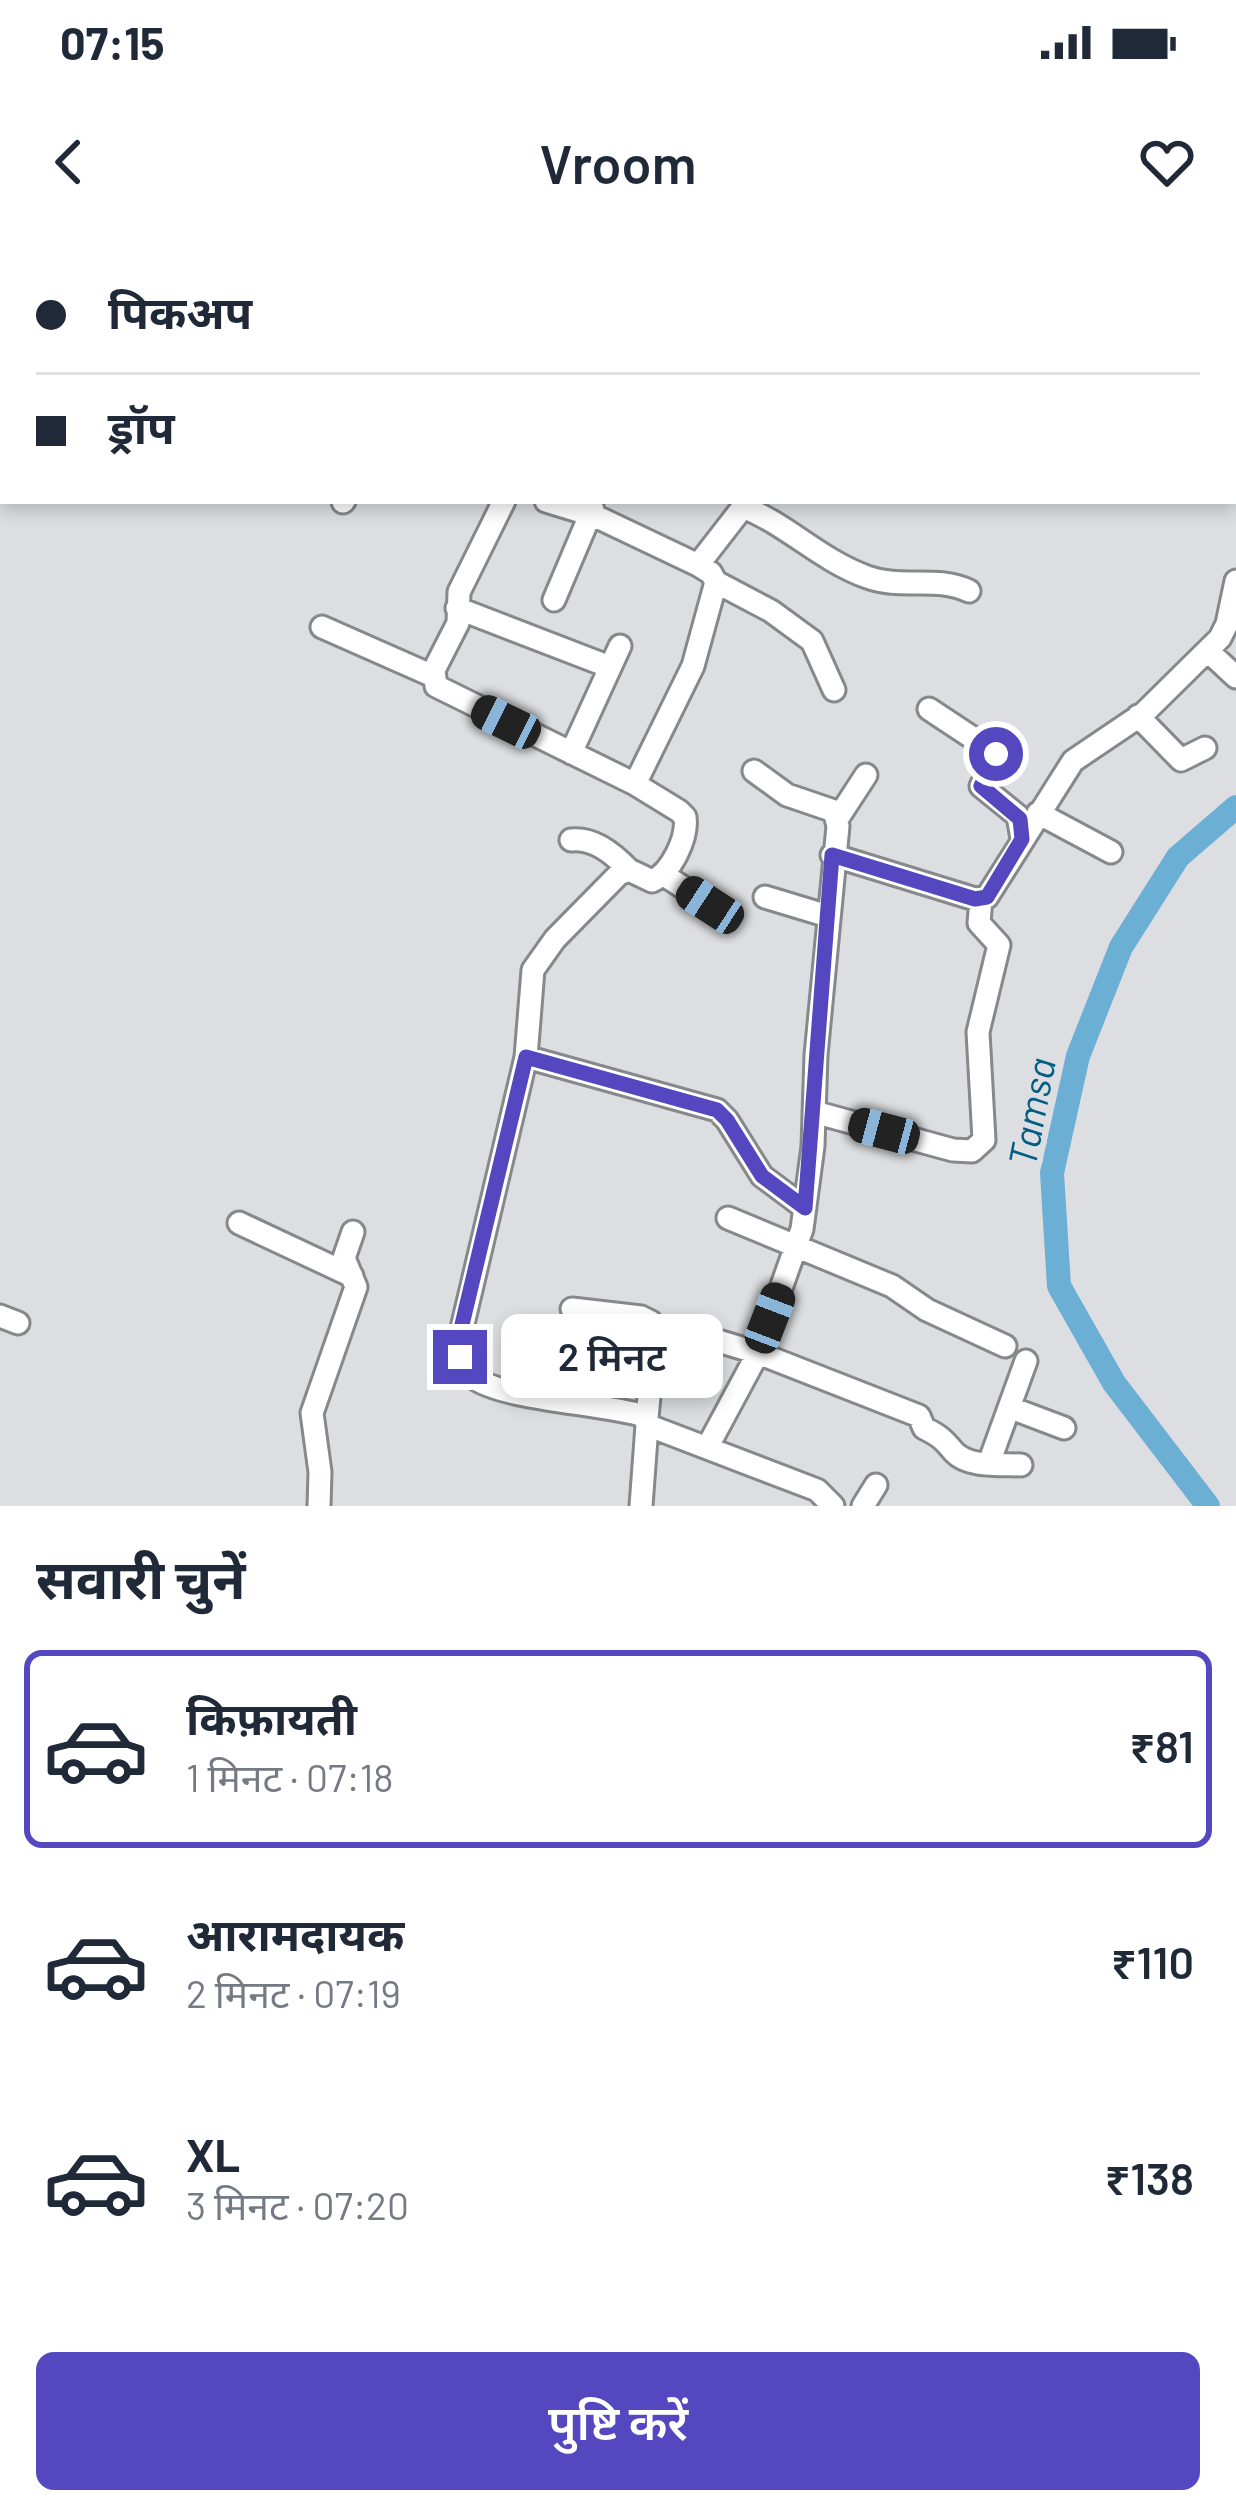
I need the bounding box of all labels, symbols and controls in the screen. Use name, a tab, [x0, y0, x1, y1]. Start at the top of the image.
text: 07:15	[60, 15, 165, 69]
icon: back	[36, 129, 102, 195]
icon: heart	[1134, 129, 1200, 195]
text: Vroom	[540, 130, 696, 195]
text: पिकअप	[108, 284, 252, 338]
text: ड्रॉप	[108, 399, 175, 453]
car	[466, 690, 546, 754]
route start	[969, 727, 1023, 781]
car	[670, 870, 750, 940]
water label: Tamsa	[997, 1053, 1064, 1170]
car	[845, 1104, 923, 1158]
car	[740, 1278, 800, 1358]
callout: 2 मिनट	[502, 1315, 724, 1399]
route end	[433, 1330, 487, 1384]
text: 2 मिनट	[558, 1332, 666, 1379]
text: सवारी चुनें	[36, 1545, 245, 1610]
text: किफ़ायती	[186, 1690, 357, 1744]
icon: car	[42, 1695, 150, 1803]
text: ₹81	[1130, 1718, 1194, 1772]
text: 1 मिनट · 07:18	[186, 1753, 394, 1800]
text: आरामदायक	[186, 1906, 404, 1960]
icon: car	[42, 1911, 150, 2019]
text: ₹110	[1111, 1934, 1194, 1988]
text: 2 मिनट · 07:19	[186, 1969, 401, 2016]
icon: car	[42, 2127, 150, 2235]
text: XL	[186, 2127, 240, 2181]
text: ₹138	[1105, 2150, 1194, 2204]
text: 3 मिनट · 07:20	[186, 2181, 409, 2228]
button: पुष्टि करें	[36, 2352, 1200, 2490]

